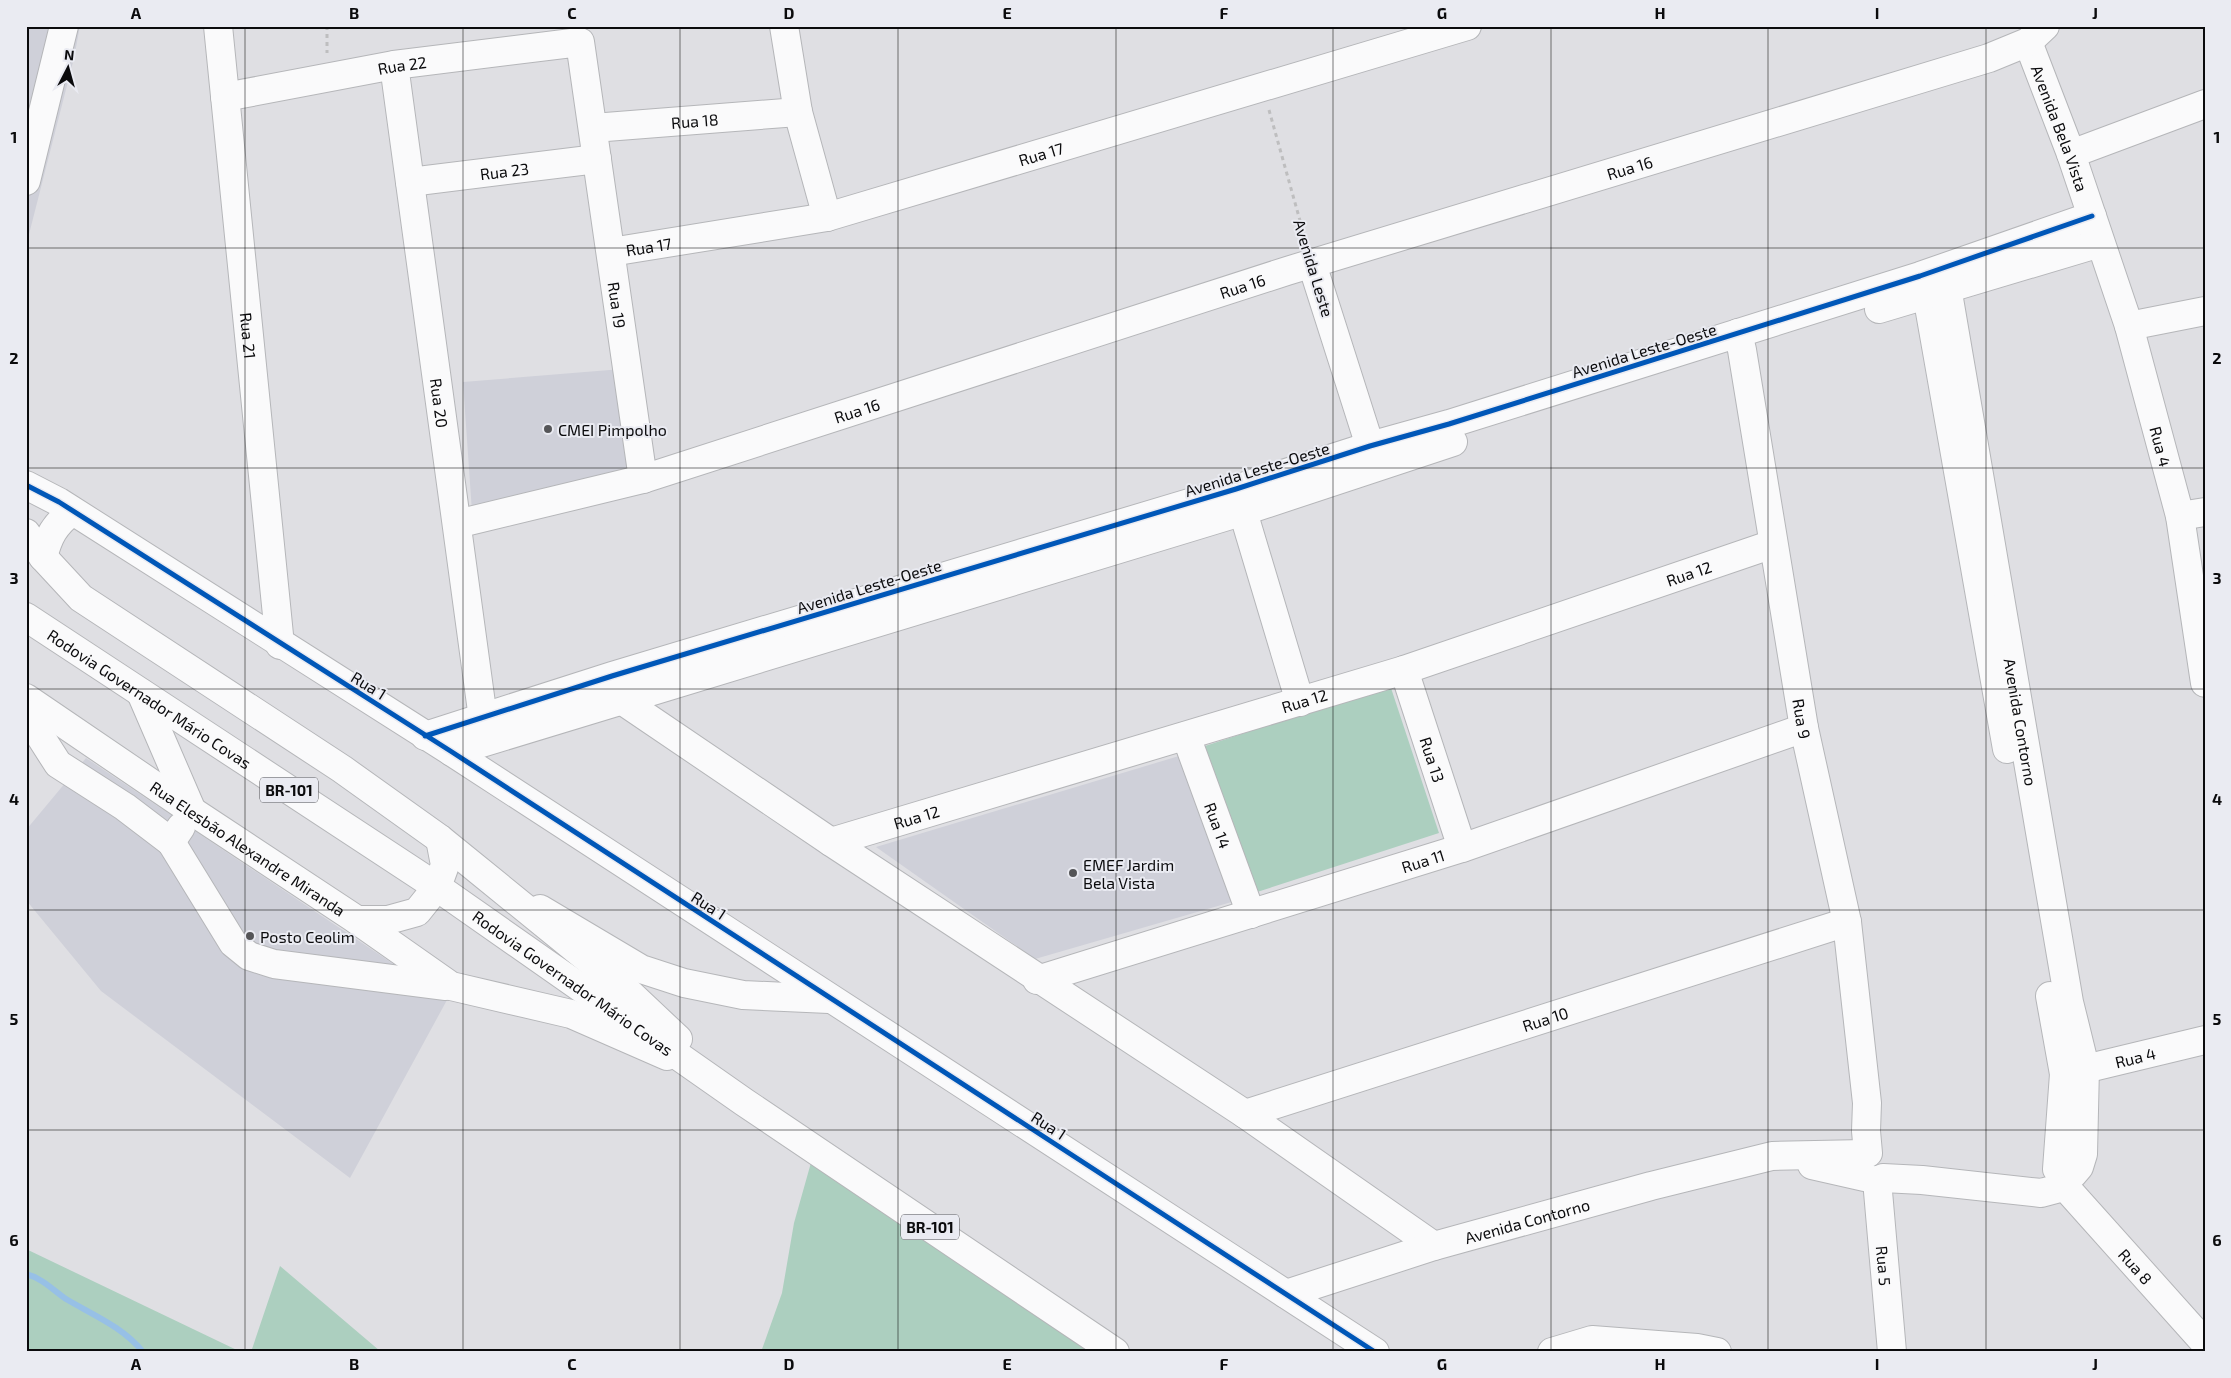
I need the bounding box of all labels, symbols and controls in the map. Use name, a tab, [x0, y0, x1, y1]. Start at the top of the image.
text: A	[131, 3, 142, 22]
text: B	[349, 3, 359, 22]
text: C	[567, 3, 577, 22]
text: D	[784, 3, 795, 22]
text: E	[1002, 3, 1012, 22]
text: F	[1220, 3, 1229, 22]
text: G	[1437, 3, 1447, 22]
text: H	[1654, 3, 1666, 22]
text: I	[1875, 3, 1879, 22]
text: J	[2092, 3, 2098, 22]
north arrow	[42, 42, 92, 92]
text: N	[63, 46, 75, 64]
street label: Rua 22	[376, 52, 428, 77]
street label: Avenida Bela Vista	[2028, 62, 2092, 194]
street label: Rua 18	[670, 109, 719, 131]
text: 1	[11, 127, 17, 146]
text: 1	[2214, 127, 2220, 146]
street label: Rua 17	[1016, 137, 1066, 169]
street label: Rua 16	[1604, 151, 1655, 183]
street label: Rua 23	[479, 158, 530, 183]
street label: Avenida Leste	[1290, 217, 1338, 319]
street label: Rua 17	[624, 233, 673, 259]
street label: Rua 16	[1217, 269, 1267, 302]
street label: Rua 19	[605, 280, 631, 329]
street label: Rua 21	[237, 311, 261, 360]
street label: Avenida Leste-Oeste	[1569, 319, 1719, 381]
text: 2	[9, 348, 19, 367]
text: 2	[2212, 348, 2222, 367]
street label: Rua 20	[427, 377, 453, 429]
street label: Rua 16	[832, 394, 882, 426]
place label: CMEI Pimpolho	[558, 420, 667, 439]
marker: CMEI Pimpolho	[542, 423, 554, 435]
street label: Rua 4	[2147, 424, 2176, 469]
street label: Avenida Leste-Oeste	[1182, 438, 1332, 500]
street label: Avenida Leste-Oeste	[794, 555, 944, 617]
street label: Rua 12	[1663, 556, 1714, 589]
text: 3	[9, 568, 19, 587]
text: 3	[2212, 568, 2222, 587]
street label: Rodovia Governador Mário Covas	[44, 624, 255, 772]
street label: Avenida Contorno	[2001, 657, 2041, 787]
street label: Rua 1	[348, 667, 390, 703]
street label: Rua 12	[1279, 684, 1329, 716]
street label: Rua 9	[1790, 697, 1816, 741]
street label: Rua 13	[1417, 734, 1449, 785]
street label: Rua Elesbão Alexandre Miranda	[147, 776, 349, 919]
road number: BR-101	[260, 778, 318, 802]
text: 4	[9, 789, 19, 808]
text: 4	[2212, 789, 2222, 808]
street label: Rua 14	[1201, 800, 1236, 851]
street label: Rua 12	[891, 801, 941, 832]
street label: Rua 11	[1399, 845, 1447, 876]
place label: EMEF Jardim Bela Vista	[1083, 855, 1174, 892]
marker: EMEF Jardim Bela Vista	[1067, 867, 1079, 879]
street label: Rua 1	[688, 887, 730, 923]
street label: Rodovia Governador Mário Covas	[470, 906, 677, 1059]
place label: Posto Ceolim	[260, 927, 355, 946]
marker: Posto Ceolim	[244, 930, 256, 942]
street label: Rua 10	[1520, 1002, 1571, 1035]
text: 5	[10, 1009, 19, 1028]
text: 5	[2213, 1009, 2222, 1028]
street label: Rua 4	[2113, 1043, 2158, 1071]
street label: Rua 1	[1028, 1107, 1070, 1143]
street label: Avenida Contorno	[1462, 1194, 1592, 1247]
road number: BR-101	[901, 1214, 959, 1240]
text: 6	[9, 1230, 19, 1249]
text: 6	[2212, 1230, 2222, 1249]
street label: Rua 8	[2115, 1244, 2157, 1288]
street label: Rua 5	[1873, 1245, 1896, 1286]
text: A	[131, 1354, 142, 1373]
text: B	[349, 1354, 359, 1373]
text: C	[567, 1354, 577, 1373]
text: D	[784, 1354, 795, 1373]
text: E	[1002, 1354, 1012, 1373]
text: F	[1220, 1354, 1229, 1373]
text: G	[1437, 1354, 1447, 1373]
text: H	[1654, 1354, 1666, 1373]
text: I	[1875, 1354, 1879, 1373]
text: J	[2092, 1354, 2098, 1373]

